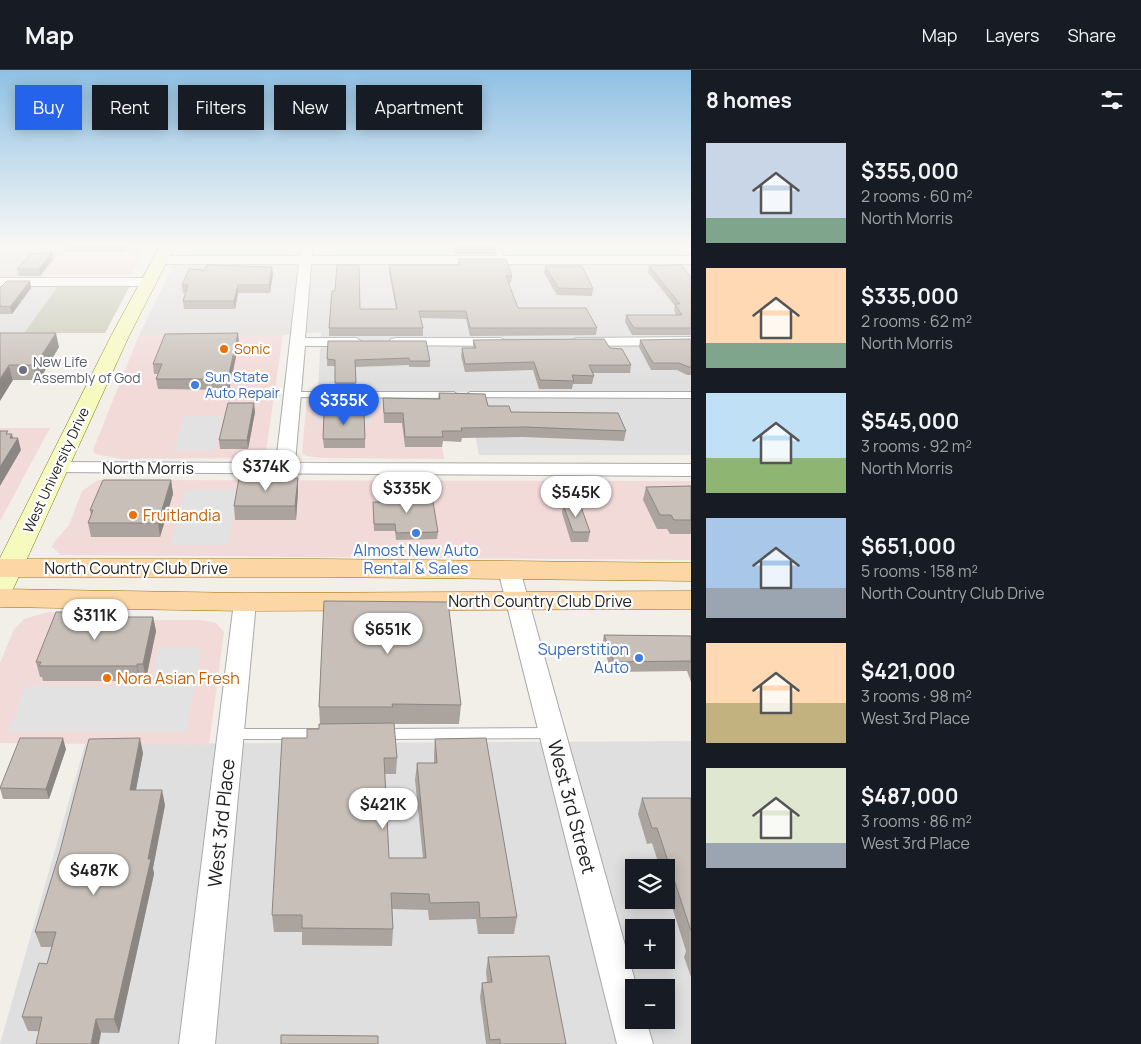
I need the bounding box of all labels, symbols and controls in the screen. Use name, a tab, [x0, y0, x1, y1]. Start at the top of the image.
text: Map	[25, 18, 74, 51]
text: Map	[922, 23, 957, 47]
text: Layers	[985, 23, 1039, 47]
text: Share	[1067, 23, 1116, 47]
chip: Buy	[15, 85, 82, 130]
chip: Rent	[92, 85, 168, 130]
chip: Filters	[178, 85, 264, 130]
chip: New	[274, 85, 346, 130]
chip: Apartment	[356, 85, 482, 130]
text: 8 homes	[706, 86, 792, 114]
icon: filters	[1098, 86, 1126, 114]
text: $355,000	[861, 157, 959, 185]
icon: home	[746, 163, 806, 223]
text: 2 rooms · 60 m²	[861, 185, 973, 207]
text: North Morris	[861, 207, 953, 229]
text: $335,000	[861, 282, 959, 310]
icon: home	[746, 288, 806, 348]
text: 2 rooms · 62 m²	[861, 310, 972, 332]
text: North Morris	[861, 332, 953, 354]
place label: Sonic	[234, 339, 270, 358]
marker: Sonic	[218, 343, 230, 355]
place label: New Life Assembly of God	[33, 352, 141, 387]
marker: New Life Assembly of God	[17, 364, 29, 376]
place label: Sun State Auto Repair	[205, 367, 280, 402]
marker: Sun State Auto Repair	[189, 379, 201, 391]
pin: $355K	[309, 384, 379, 426]
text: $355K	[320, 389, 368, 411]
street label: West University Drive	[18, 404, 93, 536]
text: $545,000	[861, 407, 959, 435]
icon: home	[746, 413, 806, 473]
text: 3 rooms · 92 m²	[861, 435, 972, 457]
pin: $374K	[231, 450, 301, 492]
text: $374K	[242, 455, 290, 477]
street label: North Morris	[102, 457, 194, 479]
text: North Morris	[861, 457, 953, 479]
pin: $335K	[372, 472, 442, 514]
pin: $545K	[541, 476, 611, 518]
text: $335K	[383, 477, 431, 499]
text: $545K	[552, 481, 600, 503]
place label: Fruitlandia	[143, 504, 221, 526]
marker: Fruitlandia	[127, 509, 139, 521]
marker: Almost New Auto Rental & Sales	[410, 527, 422, 539]
text: $651,000	[861, 532, 956, 560]
icon: home	[746, 538, 806, 598]
place label: Almost New Auto Rental & Sales	[353, 539, 479, 579]
street label: North Country Club Drive	[44, 557, 228, 579]
text: 5 rooms · 158 m²	[861, 560, 978, 582]
text: North Country Club Drive	[861, 582, 1045, 604]
street label: North Country Club Drive	[448, 590, 632, 612]
pin: $311K	[60, 598, 130, 641]
text: $311K	[73, 604, 117, 626]
pin: $651K	[353, 612, 423, 655]
text: $651K	[365, 618, 411, 640]
place label: Superstition Auto	[538, 638, 629, 678]
marker: Superstition Auto	[633, 652, 645, 664]
text: $421,000	[861, 657, 956, 685]
icon: home	[746, 663, 806, 723]
place label: Nora Asian Fresh	[117, 667, 240, 689]
marker: Nora Asian Fresh	[101, 672, 113, 684]
text: 3 rooms · 98 m²	[861, 685, 972, 707]
text: West 3rd Place	[861, 707, 970, 729]
street label: West 3rd Street	[542, 737, 602, 877]
street label: West 3rd Place	[201, 757, 241, 889]
text: $487,000	[861, 782, 959, 810]
pin: $421K	[348, 788, 418, 830]
icon: home	[746, 788, 806, 848]
text: $421K	[360, 793, 406, 815]
text: 3 rooms · 86 m²	[861, 810, 972, 832]
text: West 3rd Place	[861, 832, 970, 854]
pin: $487K	[59, 854, 129, 896]
text: $487K	[70, 859, 118, 881]
map controls	[625, 859, 675, 1029]
button: layers	[625, 859, 675, 909]
button: +	[625, 919, 675, 969]
button: −	[625, 979, 675, 1029]

